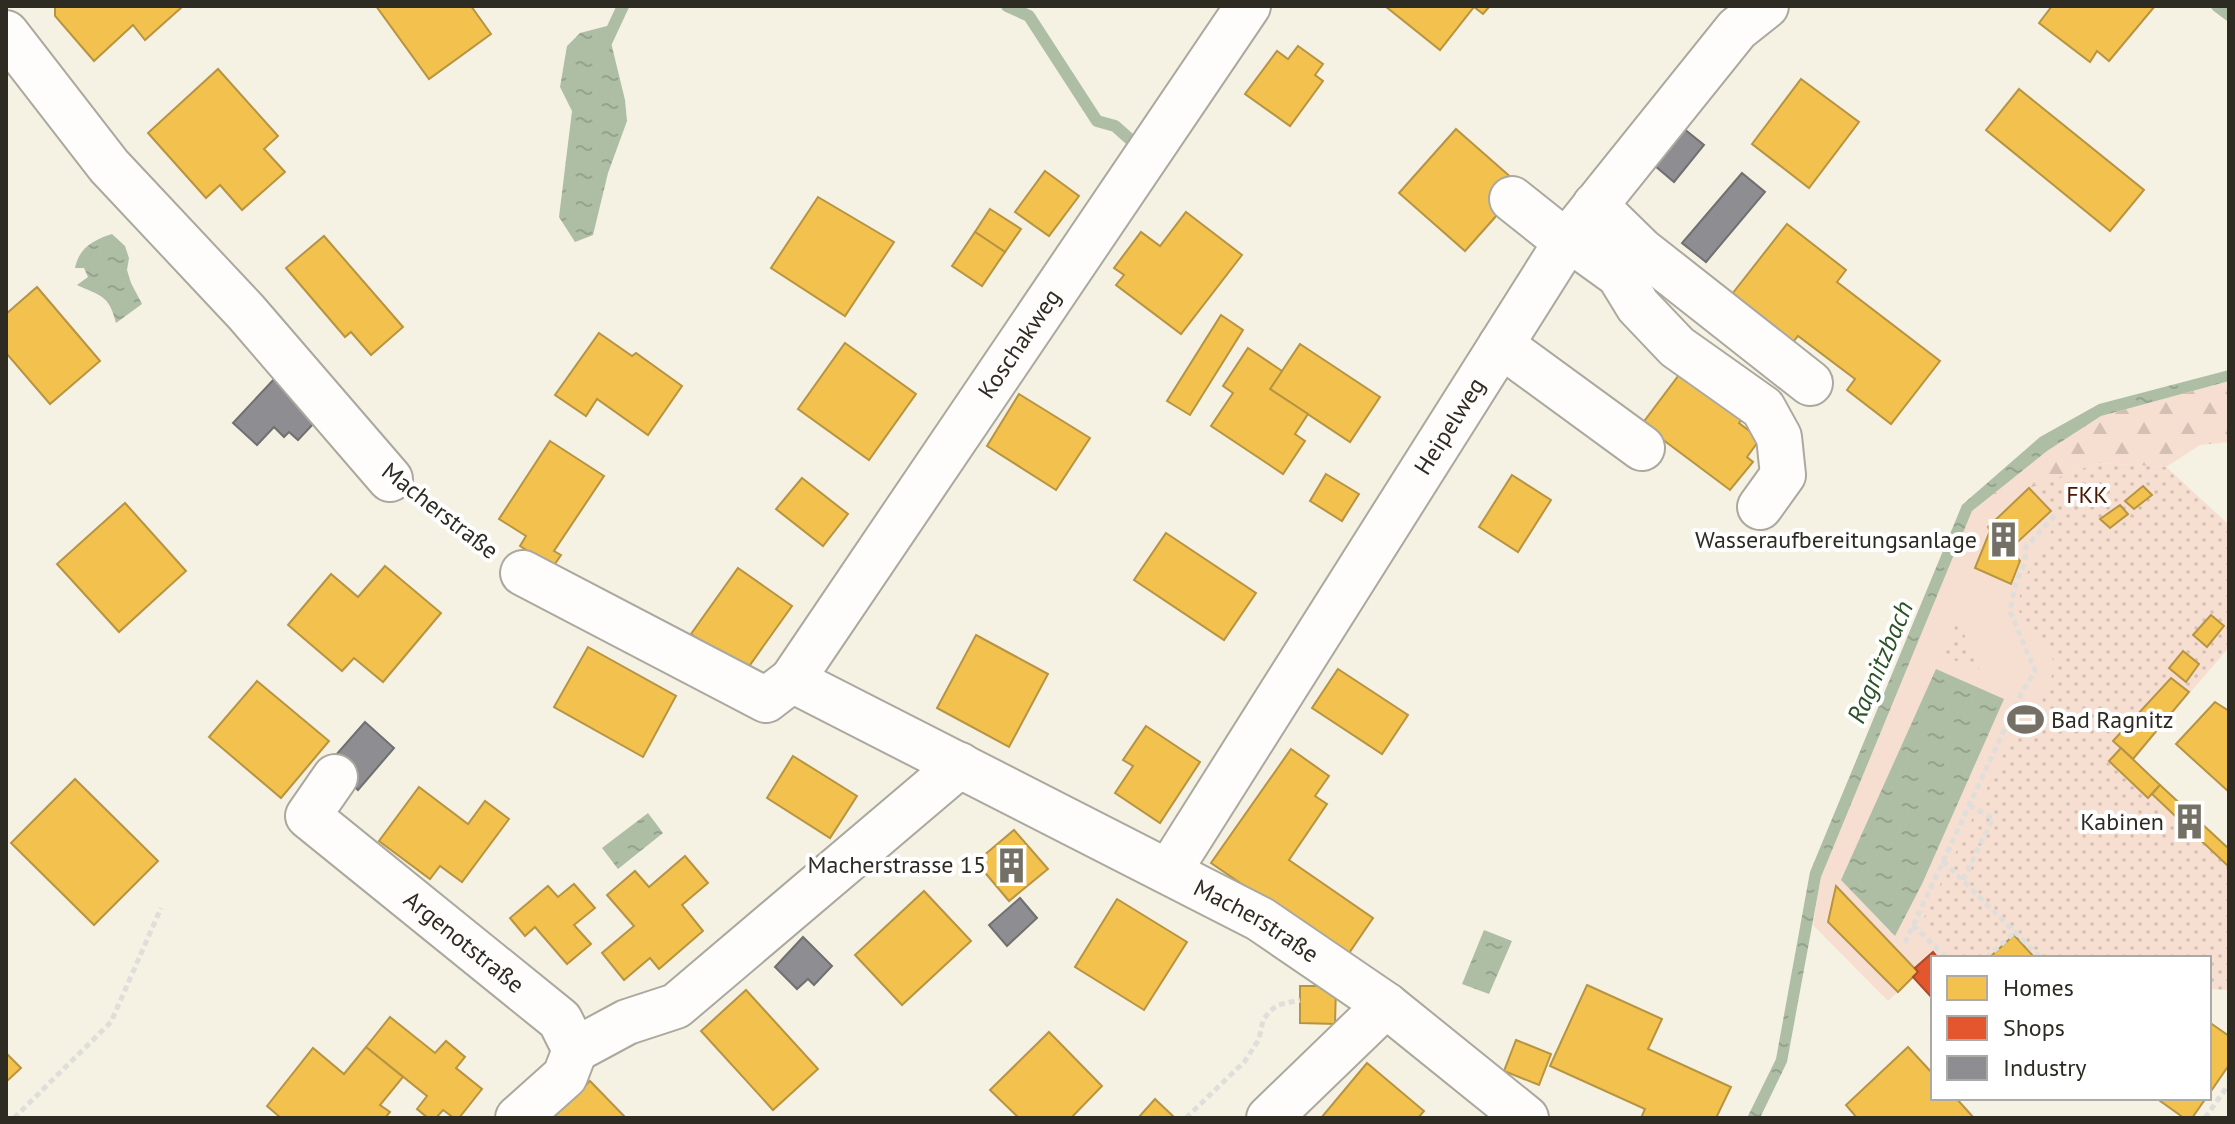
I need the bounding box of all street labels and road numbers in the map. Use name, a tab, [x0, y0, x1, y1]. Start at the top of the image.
street label: Koschakweg	[971, 283, 1067, 404]
street label: Heipelweg	[1407, 371, 1492, 480]
street label: Macherstraße	[376, 455, 505, 566]
street label: Macherstraße	[1189, 872, 1325, 969]
street label: Argenotstraße	[398, 884, 531, 1000]

